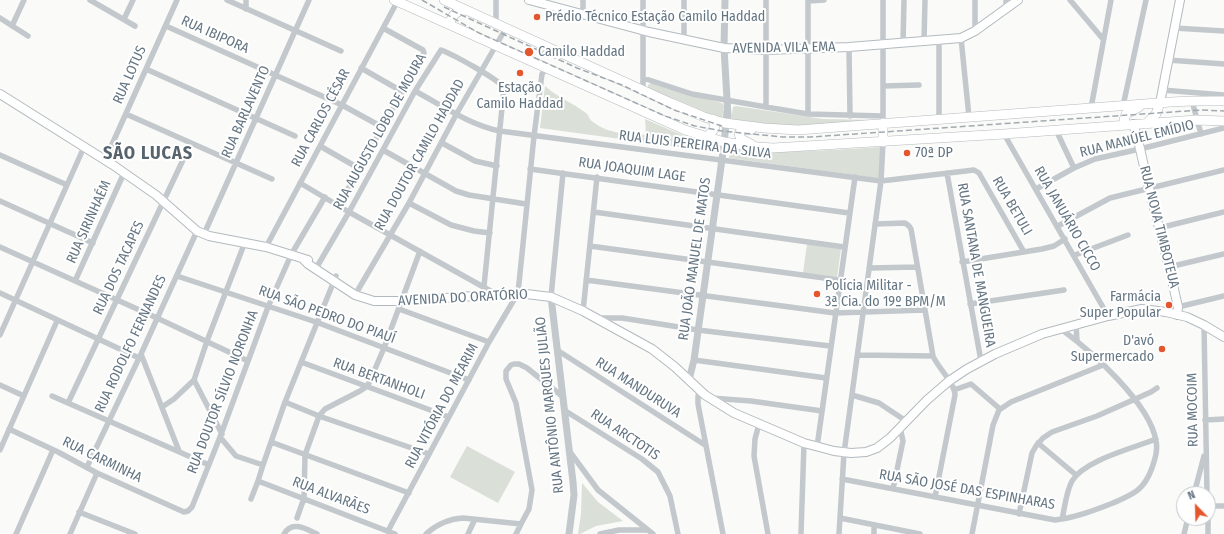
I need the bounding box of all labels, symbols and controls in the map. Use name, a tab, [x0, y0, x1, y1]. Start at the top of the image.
place label: Prédio Técnico Estação Camilo Haddad	[545, 9, 765, 25]
marker: Prédio Técnico Estação Camilo Haddad	[532, 12, 542, 22]
street label: RUA IBIPORA	[179, 13, 251, 57]
street label: AVENIDA VILA EMA	[732, 39, 836, 57]
street label: RUA LOTUS	[110, 43, 150, 107]
place label: Camilo Haddad	[538, 44, 625, 60]
marker: Camilo Haddad	[523, 46, 535, 58]
street label: RUA AUGUSTO LOBO DE MOURA	[330, 51, 430, 213]
street label: RUA BARLAVENTO	[218, 63, 274, 161]
street label: RUA CARLOS CÉSAR	[288, 66, 354, 170]
marker: Estação Camilo Haddad	[515, 68, 525, 78]
street label: RUA DOUTOR CAMILO HADDAD	[371, 76, 469, 234]
place label: Estação Camilo Haddad	[476, 80, 564, 112]
street label: RUA MANÚEL EMÍDIO	[1078, 117, 1196, 161]
street label: RUA LUIS PEREIRA DA SILVA	[618, 127, 772, 163]
district label: SÃO LUCAS	[103, 143, 193, 165]
place label: 70ª DP	[915, 145, 953, 161]
marker: 70ª DP	[902, 148, 912, 158]
street label: RUA JOAQUIM LAGE	[577, 154, 687, 186]
street label: RUA JANUÁRIO CICCO	[1030, 164, 1104, 274]
street label: RUA NOVA TIMBOTEUA	[1136, 164, 1182, 290]
street label: RUA BETULI	[988, 174, 1036, 238]
street label: RUA JOÃO MANUEL DE MATOS	[675, 176, 715, 342]
street label: RUA SIRINHAÉM	[63, 178, 115, 266]
street label: RUA SANTANA DE MANGUEIRA	[953, 182, 999, 348]
street label: RUA DOS TACAPES	[90, 218, 148, 318]
street label: RUA RODOLFO FERNANDES	[92, 273, 170, 415]
place label: Polícia Militar - 3ª Cia. do 19º BPM/M	[825, 278, 946, 310]
street label: RUA SÃO PEDRO DO PIAUÍ	[256, 282, 398, 348]
street label: AVENIDA DO ORATÓRIO	[398, 286, 528, 310]
marker: Polícia Militar - 3ª Cia. do 19º BPM/M	[812, 289, 822, 299]
place label: Farmácia Super Popular	[1080, 289, 1161, 322]
marker: Farmácia Super Popular	[1164, 300, 1174, 310]
street label: RUA DOUTOR SÍLVIO NORONHA	[184, 308, 262, 476]
street label: RUA ANTÔNIO MARQUES JULIÃO	[532, 316, 568, 494]
place label: D'avó Supermercado	[1071, 333, 1154, 366]
street label: RUA VITÓRIA DO MEARIM	[402, 341, 482, 471]
marker: D'avó Supermercado	[1157, 344, 1167, 354]
street label: RUA MANDURUVA	[592, 354, 684, 422]
street label: RUA BERTANHOLI	[331, 355, 427, 403]
street label: RUA MOCOIM	[1184, 373, 1202, 447]
street label: RUA ARCTOTIS	[587, 406, 663, 464]
street label: RUA CARMINHA	[60, 434, 144, 486]
street label: RUA SÃO JOSÉ DAS ESPINHARAS	[878, 466, 1056, 514]
street label: RUA ALVARÃES	[290, 474, 372, 518]
north arrow	[1176, 486, 1216, 526]
text: N	[1186, 488, 1197, 503]

